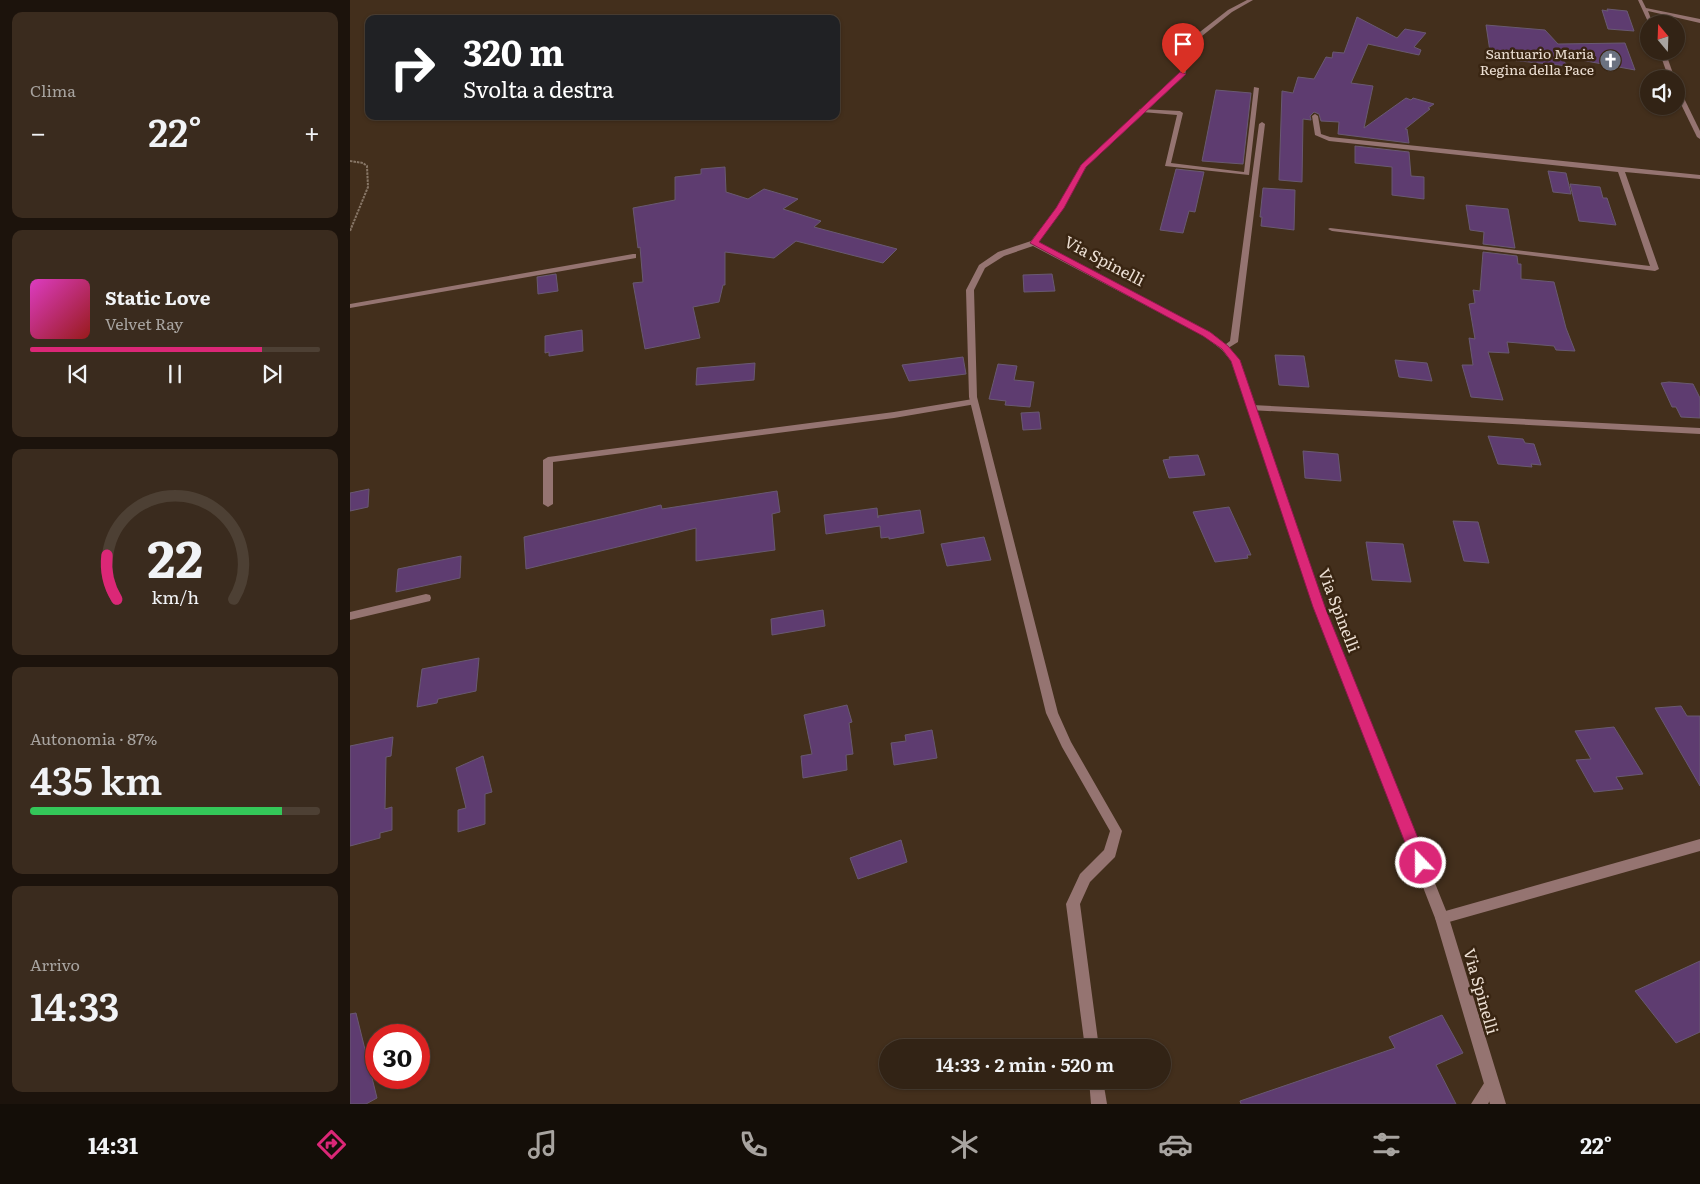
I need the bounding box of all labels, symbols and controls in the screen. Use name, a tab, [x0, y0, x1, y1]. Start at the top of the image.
north arrow	[1640, 15, 1685, 60]
map controls	[1640, 15, 1685, 115]
pin	[1162, 23, 1204, 74]
text: 320 m	[463, 25, 564, 77]
icon: arrive	[1169, 30, 1197, 58]
icon: right	[380, 35, 445, 100]
place label: Santuario Maria Regina della Pace	[1480, 43, 1594, 79]
church icon: Santuario Maria Regina della Pace	[1598, 49, 1622, 73]
button: sound	[1640, 70, 1685, 115]
text: Svolta a destra	[463, 72, 614, 105]
text: Clima	[30, 78, 76, 102]
text: 22°	[148, 102, 202, 159]
text: −	[30, 110, 46, 152]
text: +	[304, 110, 320, 152]
street label: Via Spinelli	[1060, 229, 1150, 291]
text: Static Love	[105, 283, 210, 311]
text: Velvet Ray	[105, 311, 183, 335]
icon: previous	[64, 360, 92, 388]
icon: pause	[161, 360, 189, 388]
icon: next	[258, 360, 286, 388]
text: 22	[147, 517, 203, 594]
street label: Via Spinelli	[1313, 565, 1367, 655]
text: km/h	[151, 583, 199, 610]
text: Autonomia · 87%	[30, 726, 157, 750]
text: 435 km	[30, 750, 162, 807]
position arrow	[1394, 836, 1446, 888]
street label: Via Spinelli	[1458, 945, 1506, 1037]
text: Arrivo	[30, 952, 80, 976]
text: 14:33	[30, 976, 120, 1033]
speed limit sign: 30	[365, 1024, 430, 1089]
text: 14:33 · 2 min · 520 m	[936, 1050, 1114, 1078]
icon: directions	[314, 1127, 349, 1162]
icon: music	[525, 1127, 560, 1162]
icon: phone	[736, 1127, 771, 1162]
icon: climate	[947, 1127, 982, 1162]
icon: car	[1158, 1127, 1193, 1162]
icon: filters	[1369, 1127, 1404, 1162]
text: 14:31	[88, 1128, 138, 1161]
text: 22°	[1580, 1128, 1612, 1161]

